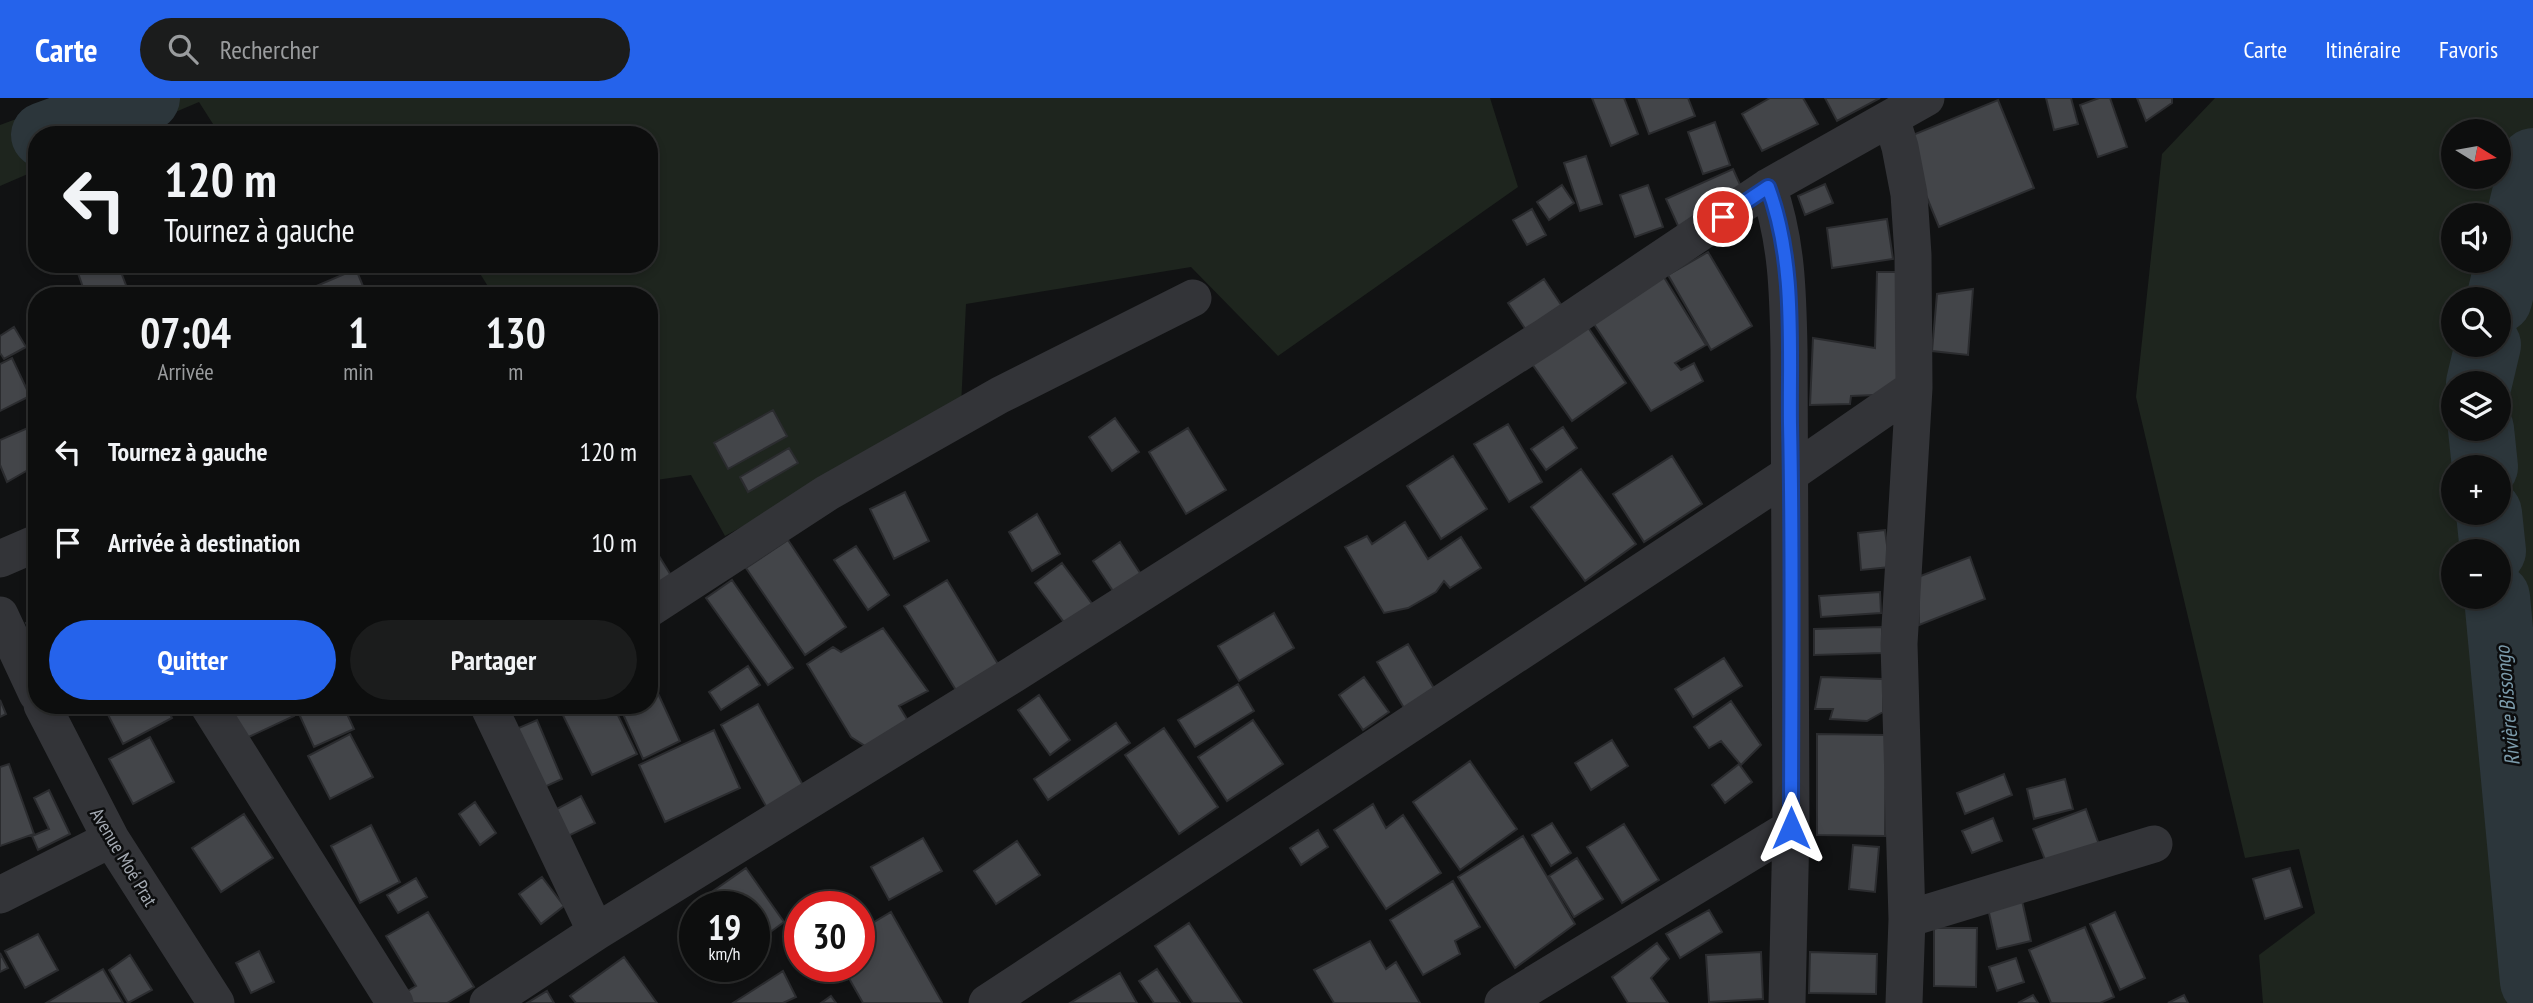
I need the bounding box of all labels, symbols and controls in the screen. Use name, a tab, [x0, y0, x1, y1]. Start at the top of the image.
search box	[140, 18, 630, 81]
text: Carte	[35, 28, 98, 71]
icon: search	[164, 30, 202, 68]
text: Rechercher	[220, 33, 319, 66]
text: Carte	[2243, 34, 2287, 65]
text: Itinéraire	[2325, 34, 2401, 65]
text: Favoris	[2439, 34, 2498, 65]
north arrow	[2441, 119, 2511, 189]
map controls	[2441, 119, 2511, 609]
text: 120 m	[164, 147, 277, 211]
icon: left	[49, 154, 140, 245]
pin	[1693, 187, 1753, 247]
icon: arrive	[1704, 198, 1742, 236]
button: sound	[2441, 203, 2511, 273]
text: Tournez à gauche	[164, 209, 355, 251]
button: search	[2441, 287, 2511, 357]
text: 07:04	[140, 305, 231, 360]
text: 1	[348, 305, 368, 360]
text: 130	[486, 305, 546, 360]
text: Arrivée	[158, 357, 214, 386]
text: min	[343, 357, 373, 386]
text: m	[508, 357, 523, 386]
button: layers	[2441, 371, 2511, 441]
icon: left	[49, 433, 87, 471]
text: Tournez à gauche	[108, 435, 268, 468]
text: 120 m	[579, 435, 637, 468]
button: +	[2441, 455, 2511, 525]
icon: arrive	[49, 524, 87, 562]
text: Arrivée à destination	[108, 526, 300, 559]
text: 10 m	[591, 526, 637, 559]
button: −	[2441, 539, 2511, 609]
button: Quitter	[49, 620, 336, 700]
button: Partager	[350, 620, 637, 700]
water label: Rivière Bissongo	[2488, 643, 2526, 767]
position arrow	[1754, 791, 1828, 865]
street label: Avenue Moé Prat	[85, 804, 163, 911]
speed limit sign: 30	[784, 891, 875, 982]
text: 19	[708, 904, 741, 950]
text: km/h	[709, 942, 740, 965]

